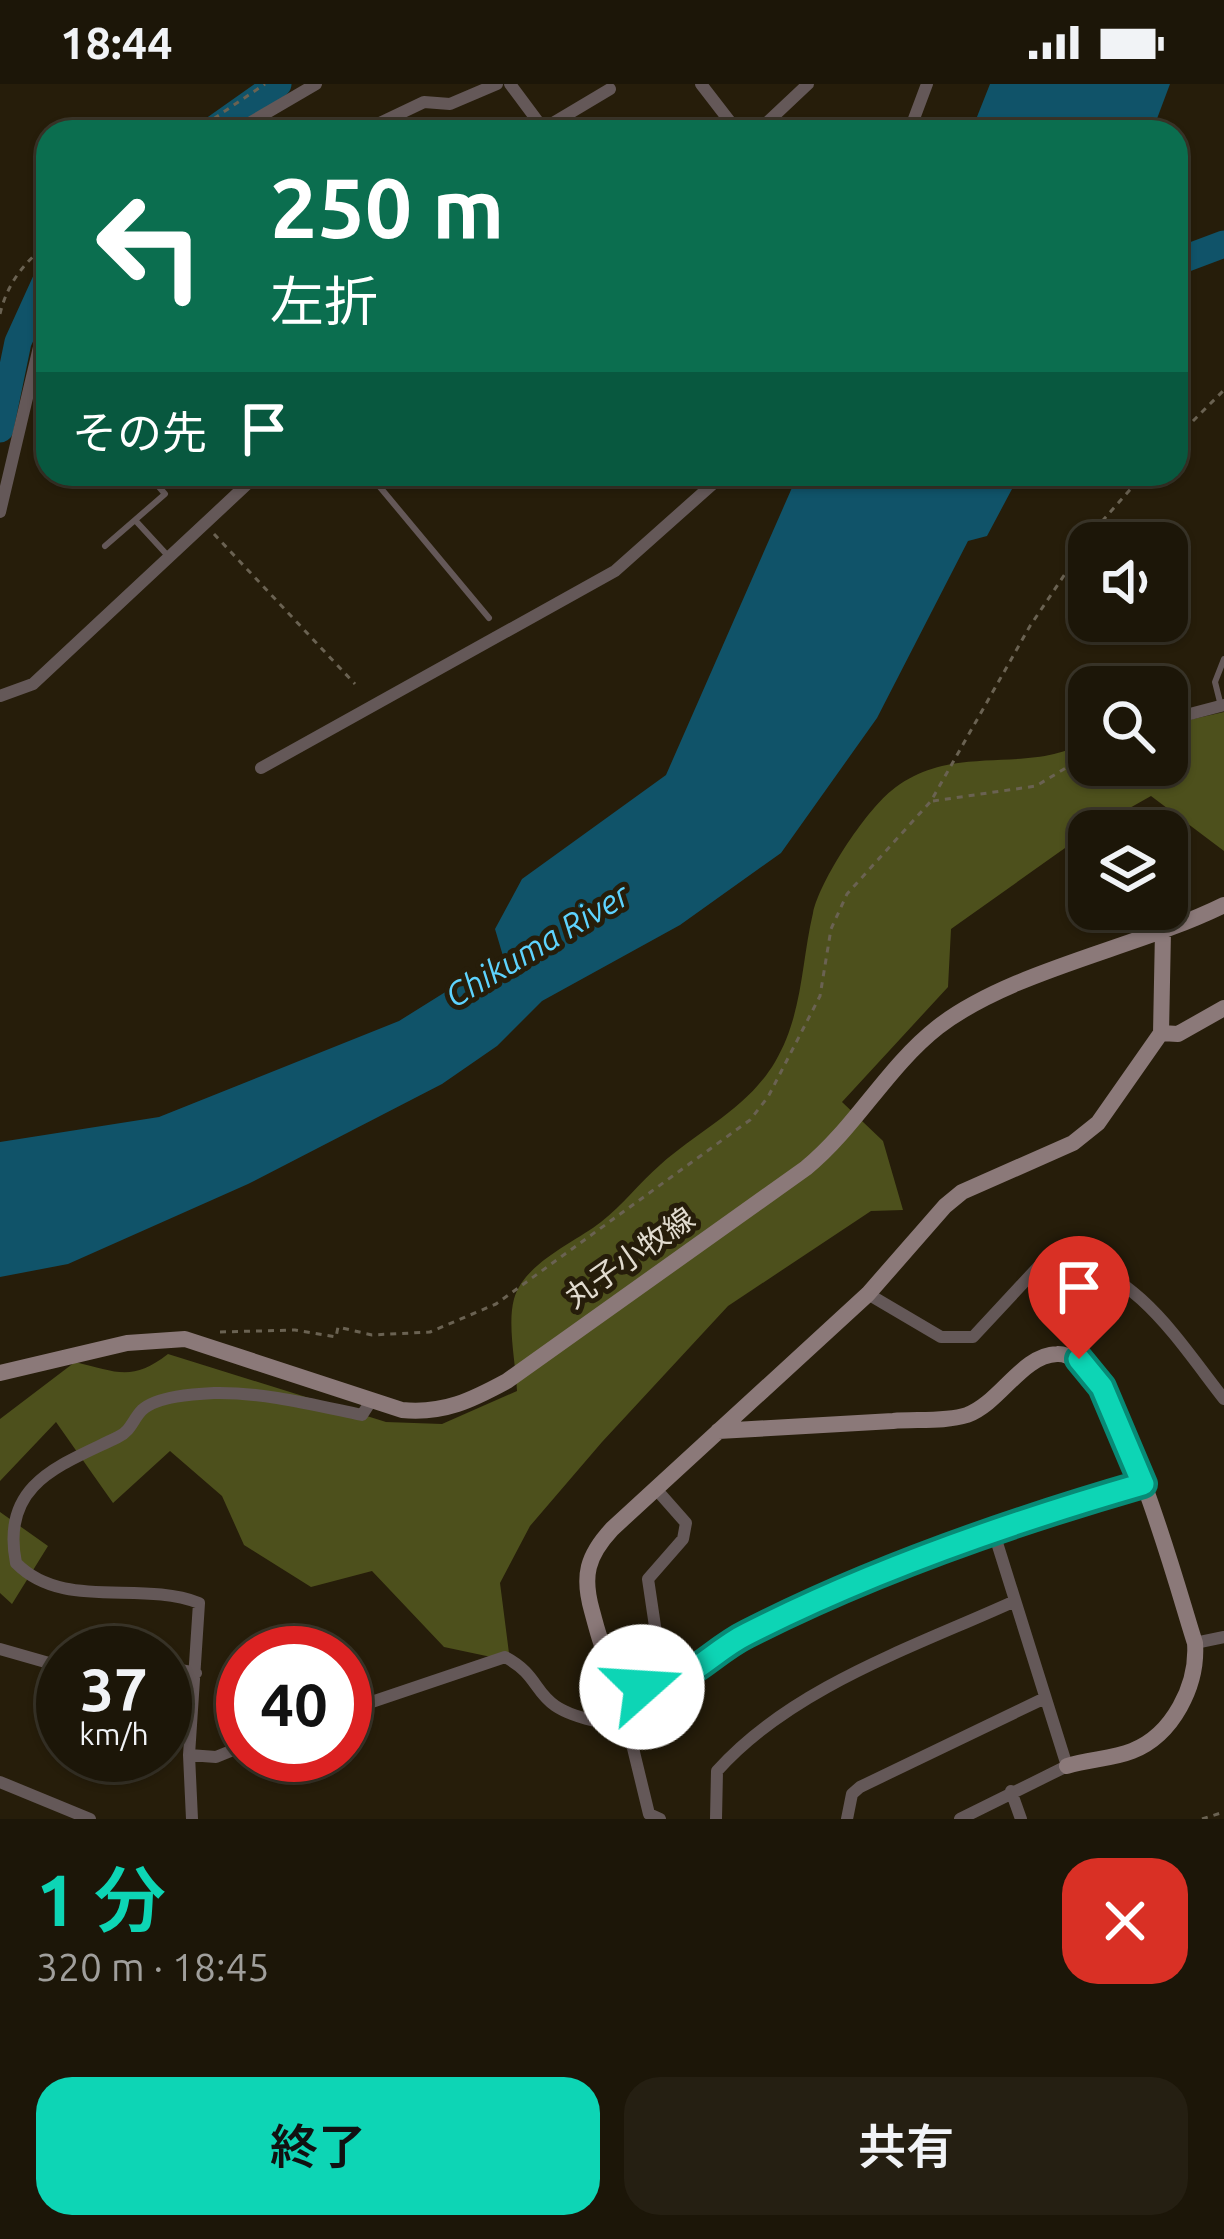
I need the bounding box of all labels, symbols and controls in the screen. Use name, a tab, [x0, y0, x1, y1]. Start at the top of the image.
text: 18:44	[60, 17, 173, 68]
text: 250 m	[270, 160, 504, 254]
icon: left	[72, 168, 228, 324]
text: 左折	[270, 271, 378, 331]
icon: arrive	[231, 396, 297, 462]
text: その先	[72, 407, 207, 458]
map controls	[1068, 522, 1188, 930]
button: sound	[1068, 522, 1188, 642]
button: search	[1068, 666, 1188, 786]
button: layers	[1068, 810, 1188, 930]
water label: Chikuma River	[438, 874, 637, 1014]
street label: 丸子小牧線	[558, 1200, 701, 1314]
pin	[1028, 1236, 1130, 1359]
icon: arrive	[1046, 1254, 1112, 1320]
position arrow	[579, 1624, 705, 1750]
speed limit sign: 40	[216, 1626, 372, 1782]
text: 37	[80, 1655, 148, 1722]
text: km/h	[79, 1717, 149, 1751]
button: close	[1062, 1858, 1188, 1984]
text: 1 分	[36, 1859, 166, 1940]
text: 320 m · 18:45	[36, 1945, 270, 1988]
button: 終了	[36, 2077, 600, 2215]
button: 共有	[624, 2077, 1188, 2215]

